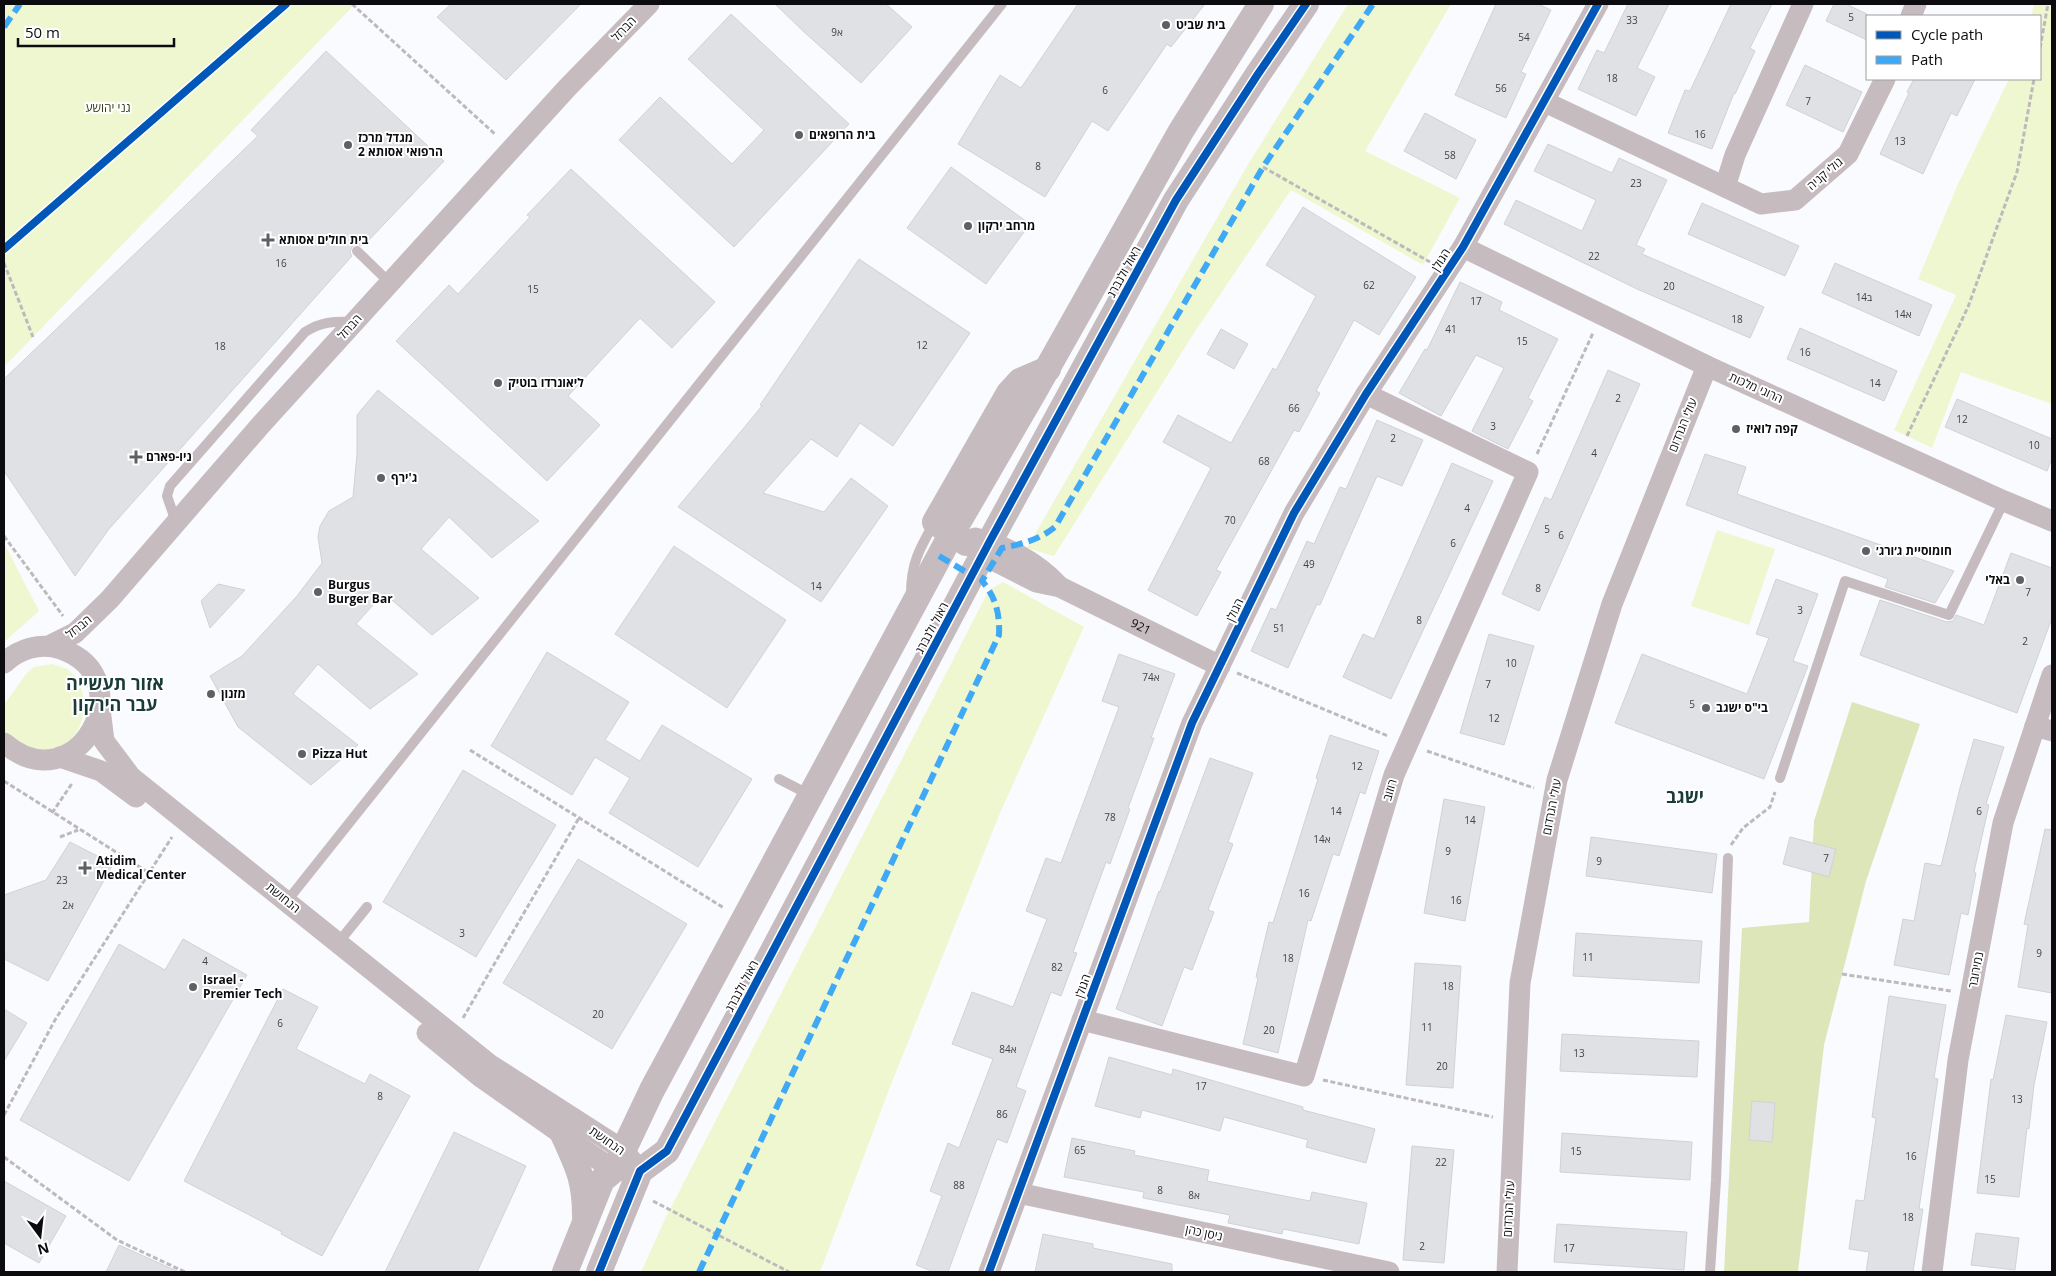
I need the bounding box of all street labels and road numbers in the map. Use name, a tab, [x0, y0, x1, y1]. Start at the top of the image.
street label: הברזל	[608, 12, 640, 45]
street label: גולי קניה	[1803, 153, 1846, 194]
street label: ראול ולנברג	[1103, 243, 1145, 300]
street label: הגולן	[1427, 245, 1454, 275]
street label: הברזל	[334, 310, 366, 343]
street label: הרוגי מלכות	[1727, 368, 1786, 407]
street label: עולי הגרדום	[1664, 395, 1701, 454]
street label: הגולן	[1222, 595, 1248, 624]
street label: ראול ולנברג	[911, 599, 952, 657]
street label: הברזל	[62, 611, 95, 642]
street label: 921	[1128, 614, 1154, 639]
street label: רוזוב	[1378, 777, 1401, 803]
street label: עולי הגרדום	[1538, 777, 1565, 836]
street label: הנחושת	[263, 879, 304, 917]
street label: נמירובר	[1964, 950, 1987, 990]
street label: ראול ולנברג	[721, 957, 762, 1015]
street label: הגולן	[1070, 972, 1095, 1000]
street label: הנחושת	[586, 1122, 628, 1159]
street label: עולי הגרדום	[1499, 1180, 1518, 1238]
street label: ניסן כהן	[1184, 1220, 1224, 1245]

